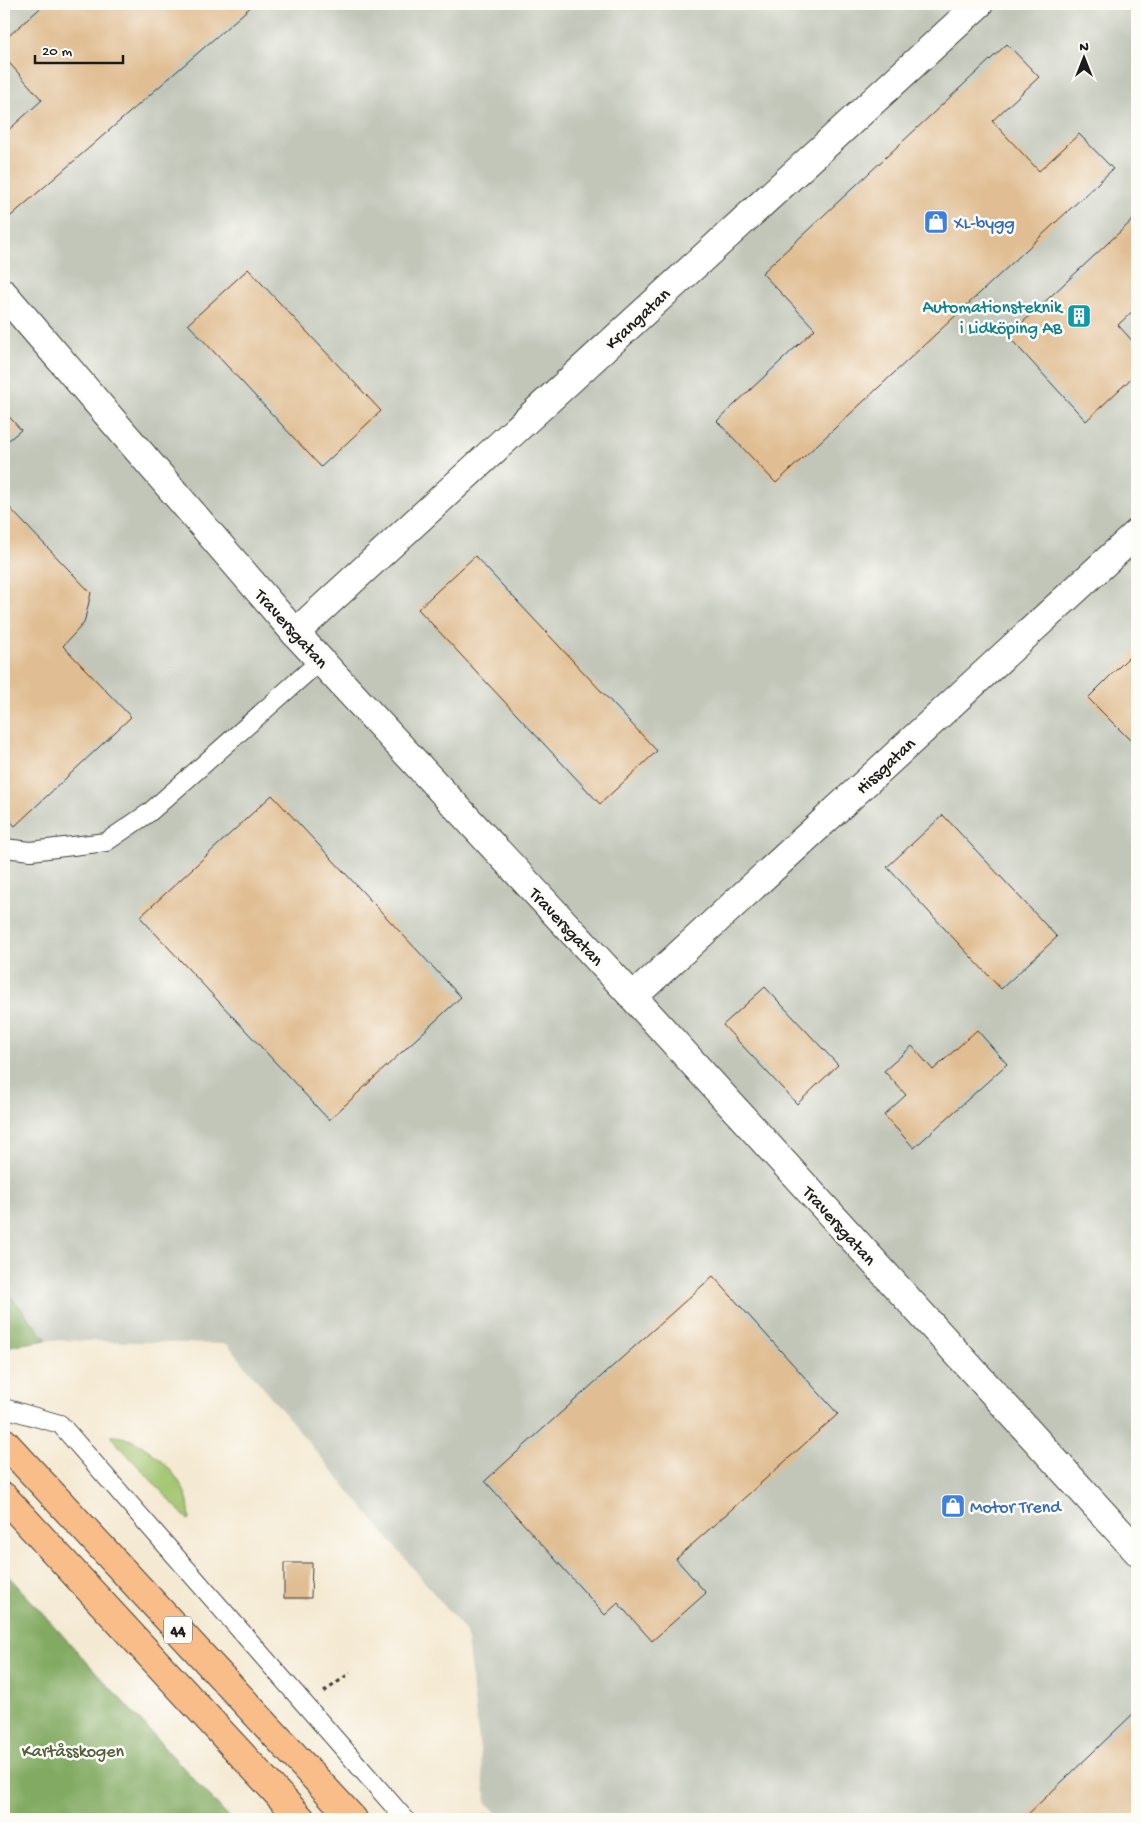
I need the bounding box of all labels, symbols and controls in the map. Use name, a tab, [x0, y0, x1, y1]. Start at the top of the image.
scale bar	[35, 32, 122, 64]
north arrow	[1058, 32, 1108, 82]
text: N	[1079, 39, 1089, 56]
text: 20 m	[42, 43, 72, 61]
shop icon: XL-bygg	[923, 209, 949, 235]
place label: XL-bygg	[953, 214, 1015, 235]
street label: Krangatan	[602, 284, 676, 355]
place label: Automationsteknik i Lidköping AB	[923, 298, 1064, 340]
building icon: Automationsteknik i Lidköping AB	[1066, 303, 1092, 329]
street label: Traversgatan	[248, 585, 332, 674]
street label: Hissgatan	[853, 734, 921, 800]
street label: Traversgatan	[523, 883, 607, 972]
street label: Traversgatan	[796, 1182, 880, 1271]
shop icon: Motor Trend	[940, 1493, 966, 1519]
place label: Motor Trend	[970, 1498, 1062, 1519]
road number: 44	[164, 1616, 192, 1644]
park label: Kartåsskogen	[22, 1742, 125, 1763]

